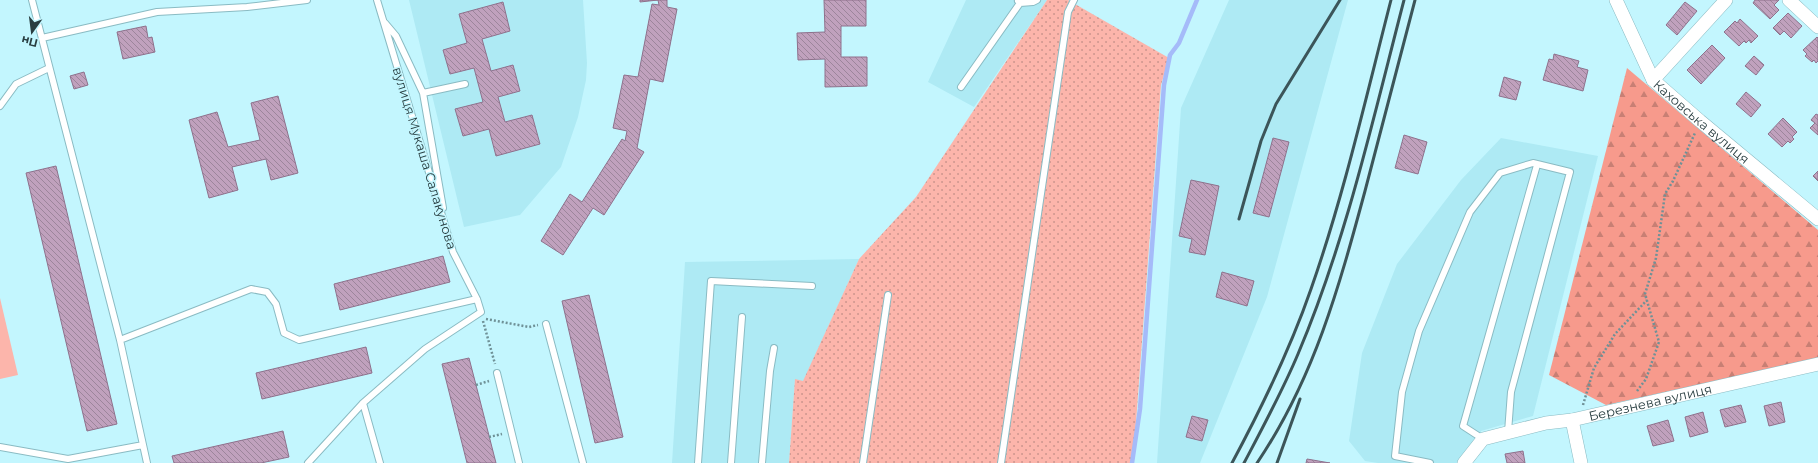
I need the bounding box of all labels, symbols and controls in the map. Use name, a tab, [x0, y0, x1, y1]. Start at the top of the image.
north arrow	[12, 12, 52, 52]
text: Пн	[20, 33, 39, 51]
street label: вулиця Мукаша Салакунова	[390, 65, 460, 251]
street label: Каховська вулиця	[1650, 76, 1753, 167]
street label: Березнева вулиця	[1587, 380, 1713, 424]

